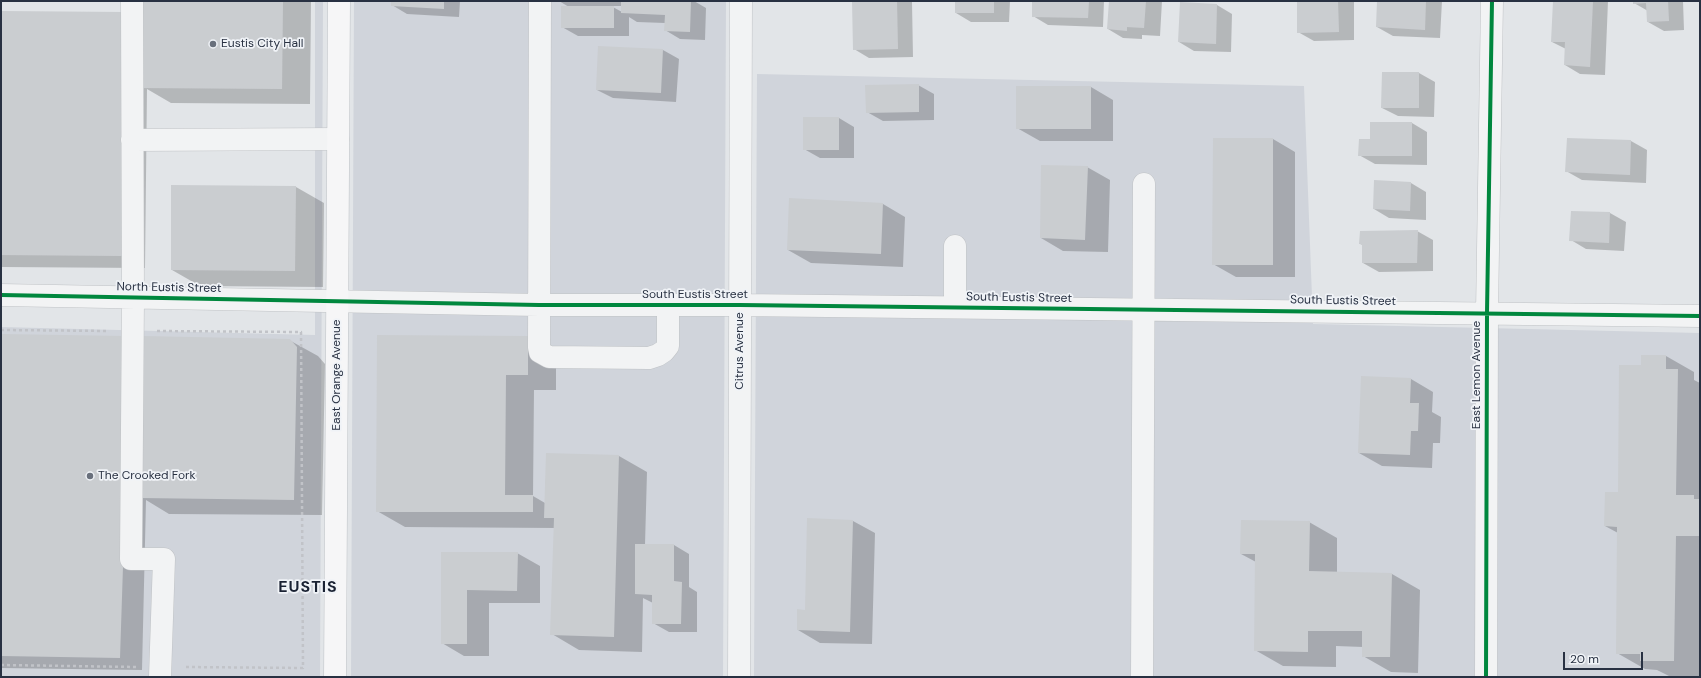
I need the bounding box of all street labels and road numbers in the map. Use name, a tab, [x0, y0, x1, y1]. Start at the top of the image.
street label: North Eustis Street	[116, 280, 222, 296]
street label: South Eustis Street	[642, 288, 748, 302]
street label: South Eustis Street	[966, 290, 1072, 306]
street label: South Eustis Street	[1290, 293, 1396, 309]
street label: Citrus Avenue	[733, 312, 747, 390]
street label: East Orange Avenue	[330, 319, 344, 431]
street label: East Lemon Avenue	[1470, 321, 1484, 429]

